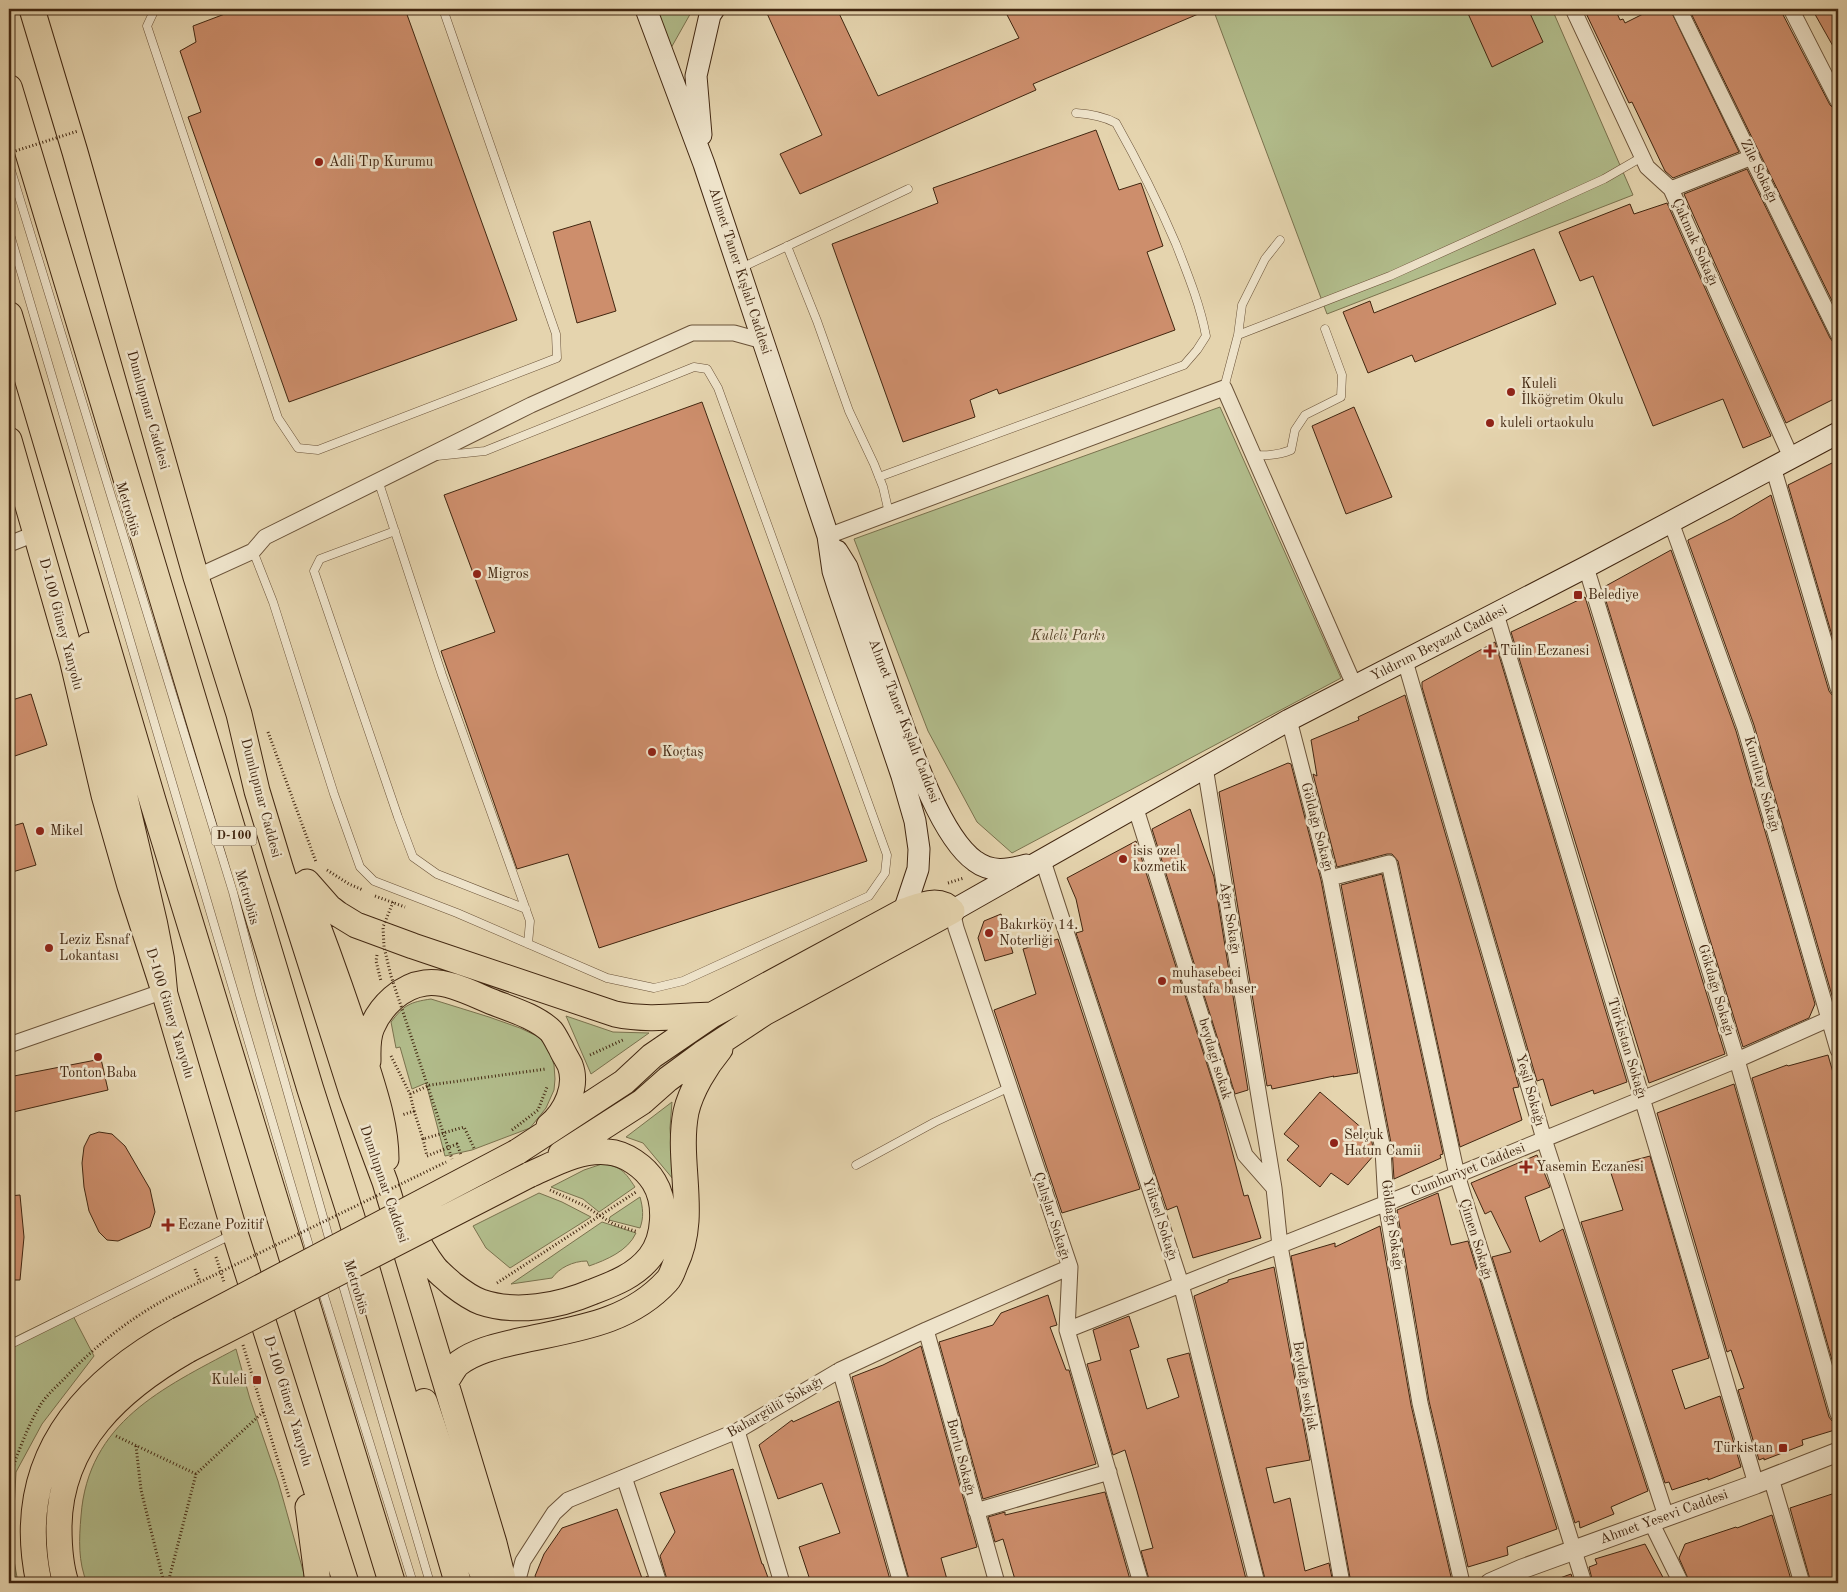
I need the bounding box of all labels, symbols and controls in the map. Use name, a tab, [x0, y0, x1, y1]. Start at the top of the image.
street label: Zile Sokağı	[1738, 137, 1780, 205]
place label: Adli Tıp Kurumu	[329, 155, 434, 169]
marker: Adli Tıp Kurumu	[313, 156, 325, 168]
street label: Ahmet Taner Kışlalı Caddesi	[706, 186, 774, 356]
street label: Çakmak Sokağı	[1669, 196, 1721, 288]
street label: Dumlupınar Caddesi	[124, 349, 172, 471]
place label: Kuleli İlköğretim Okulu	[1521, 377, 1624, 407]
marker: Kuleli İlköğretim Okulu	[1505, 386, 1517, 398]
place label: kuleli ortaokulu	[1500, 416, 1594, 430]
marker: kuleli ortaokulu	[1484, 417, 1496, 429]
street label: Metrobüs	[113, 480, 143, 538]
street label: D-100 Güney Yanyolu	[37, 557, 85, 692]
place label: Migros	[487, 567, 529, 581]
marker: Migros	[471, 568, 483, 580]
place label: Belediye	[1588, 588, 1639, 602]
marker: Belediye	[1572, 589, 1584, 601]
street label: Yıldırım Beyazıd Caddesi	[1369, 602, 1510, 683]
park label: Kuleli Parkı	[1030, 629, 1106, 643]
street label: Ahmet Taner Kışlalı Caddesi	[866, 637, 942, 805]
place label: Tülin Eczanesi	[1500, 644, 1589, 658]
marker: Tülin Eczanesi	[1484, 645, 1496, 657]
street label: Kurultay Sokağı	[1742, 734, 1782, 834]
street label: Dumlupınar Caddesi	[238, 737, 284, 859]
place label: Koçtaş	[662, 745, 704, 759]
marker: Koçtaş	[646, 746, 658, 758]
street label: Göldağı Sokağı	[1298, 781, 1336, 873]
place label: Mikel	[50, 824, 83, 838]
marker: Mikel	[34, 825, 46, 837]
road number: D-100	[212, 826, 256, 846]
place label: isis ozel kozmetik	[1133, 844, 1187, 874]
marker: isis ozel kozmetik	[1117, 853, 1129, 865]
street label: Metrobüs	[232, 868, 262, 926]
street label: Ağrı Sokağı	[1217, 881, 1243, 955]
place label: Bakırköy 14. Noterliği	[999, 918, 1078, 948]
marker: Bakırköy 14. Noterliği	[983, 927, 995, 939]
place label: Leziz Esnaf Lokantası	[59, 933, 131, 963]
marker: Leziz Esnaf Lokantası	[43, 942, 55, 954]
street label: Gökdağı Sokağı	[1695, 943, 1737, 1038]
street label: D-100 Güney Yanyolu	[143, 946, 197, 1081]
place label: muhasebeci mustafa baser	[1172, 966, 1257, 996]
marker: muhasebeci mustafa baser	[1156, 975, 1168, 987]
street label: Türkistan Sokağı	[1605, 996, 1649, 1100]
street label: beydagi sokak	[1196, 1017, 1234, 1101]
marker: Tonton Baba	[92, 1051, 104, 1063]
street label: Yeşil Sokağı	[1513, 1052, 1547, 1128]
place label: Tonton Baba	[59, 1066, 137, 1080]
street label: Dumlupınar Caddesi	[357, 1123, 411, 1245]
place label: Selçuk Hatun Camii	[1344, 1128, 1421, 1158]
marker: Selçuk Hatun Camii	[1328, 1137, 1340, 1149]
street label: Cumhuriyet Caddesi	[1409, 1141, 1527, 1199]
place label: Yasemin Eczanesi	[1536, 1160, 1644, 1174]
marker: Yasemin Eczanesi	[1520, 1161, 1532, 1173]
street label: Çalışlar Sokağı	[1031, 1170, 1073, 1262]
street label: Yüksel Sokağı	[1140, 1176, 1180, 1262]
street label: Göldağı Sokağı	[1379, 1179, 1405, 1271]
street label: Çimen Sokağı	[1457, 1197, 1495, 1281]
place label: Eczane Pozitif	[178, 1218, 265, 1232]
marker: Eczane Pozitif	[162, 1219, 174, 1231]
street label: Metrobüs	[341, 1258, 371, 1316]
street label: D-100 Güney Yanyolu	[261, 1334, 315, 1469]
street label: Beydağı sokjak	[1290, 1340, 1320, 1432]
place label: Kuleli	[211, 1373, 247, 1387]
marker: Kuleli	[251, 1374, 263, 1386]
street label: Bahargülü Sokağı	[725, 1374, 826, 1440]
street label: Borlu Sokağı	[944, 1417, 978, 1497]
place label: Türkistan	[1713, 1441, 1773, 1455]
marker: Türkistan	[1777, 1442, 1789, 1454]
street label: Ahmet Yesevi Caddesi	[1598, 1487, 1730, 1547]

